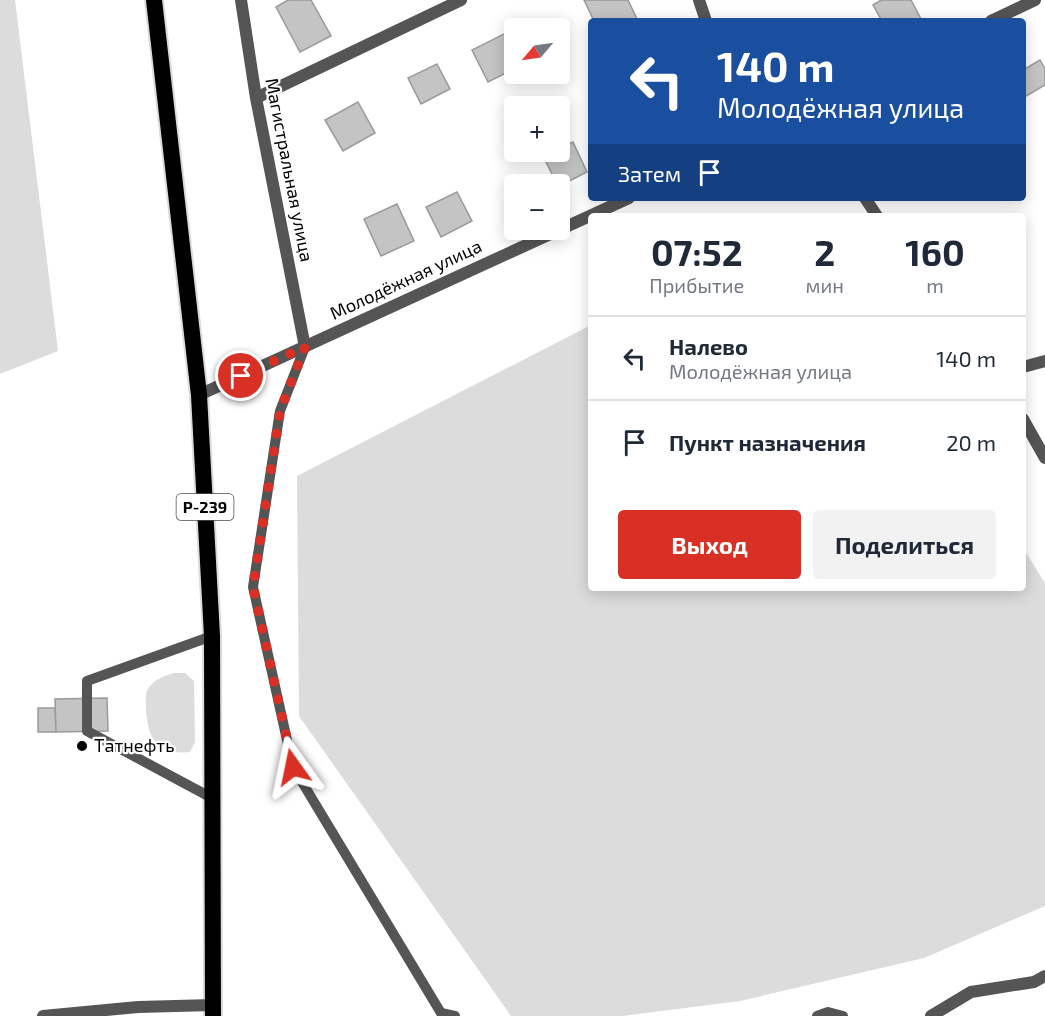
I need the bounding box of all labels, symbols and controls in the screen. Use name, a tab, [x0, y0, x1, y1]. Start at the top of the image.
north arrow	[504, 18, 570, 84]
map controls	[504, 18, 570, 240]
text: 140 m	[717, 40, 834, 90]
icon: left	[618, 42, 696, 120]
street label: Магистральная улица	[261, 76, 319, 263]
text: Молодёжная улица	[717, 91, 964, 123]
button: +	[504, 96, 570, 162]
icon: arrive	[693, 156, 726, 189]
text: Затем	[618, 160, 681, 186]
button: −	[504, 174, 570, 240]
text: 07:52	[651, 230, 743, 273]
text: 2	[814, 230, 835, 273]
text: 160	[905, 230, 965, 273]
street label: Молодёжная улица	[326, 234, 485, 324]
text: Прибытие	[649, 273, 744, 297]
text: мин	[806, 273, 844, 297]
text: m	[926, 273, 944, 297]
text: Налево	[669, 333, 748, 359]
icon: left	[618, 342, 651, 375]
text: 140 m	[936, 345, 996, 371]
pin	[215, 350, 266, 401]
icon: arrive	[224, 359, 257, 392]
text: Молодёжная улица	[669, 359, 852, 383]
icon: arrive	[618, 426, 651, 459]
text: Пункт назначения	[669, 429, 866, 455]
text: 20 m	[946, 429, 996, 455]
road number: Р-239	[176, 494, 234, 520]
button: Выход	[618, 510, 801, 579]
button: Поделиться	[813, 510, 996, 579]
place label: Татнефть	[94, 734, 174, 756]
position arrow	[261, 735, 325, 799]
marker: Татнефть	[75, 739, 89, 753]

